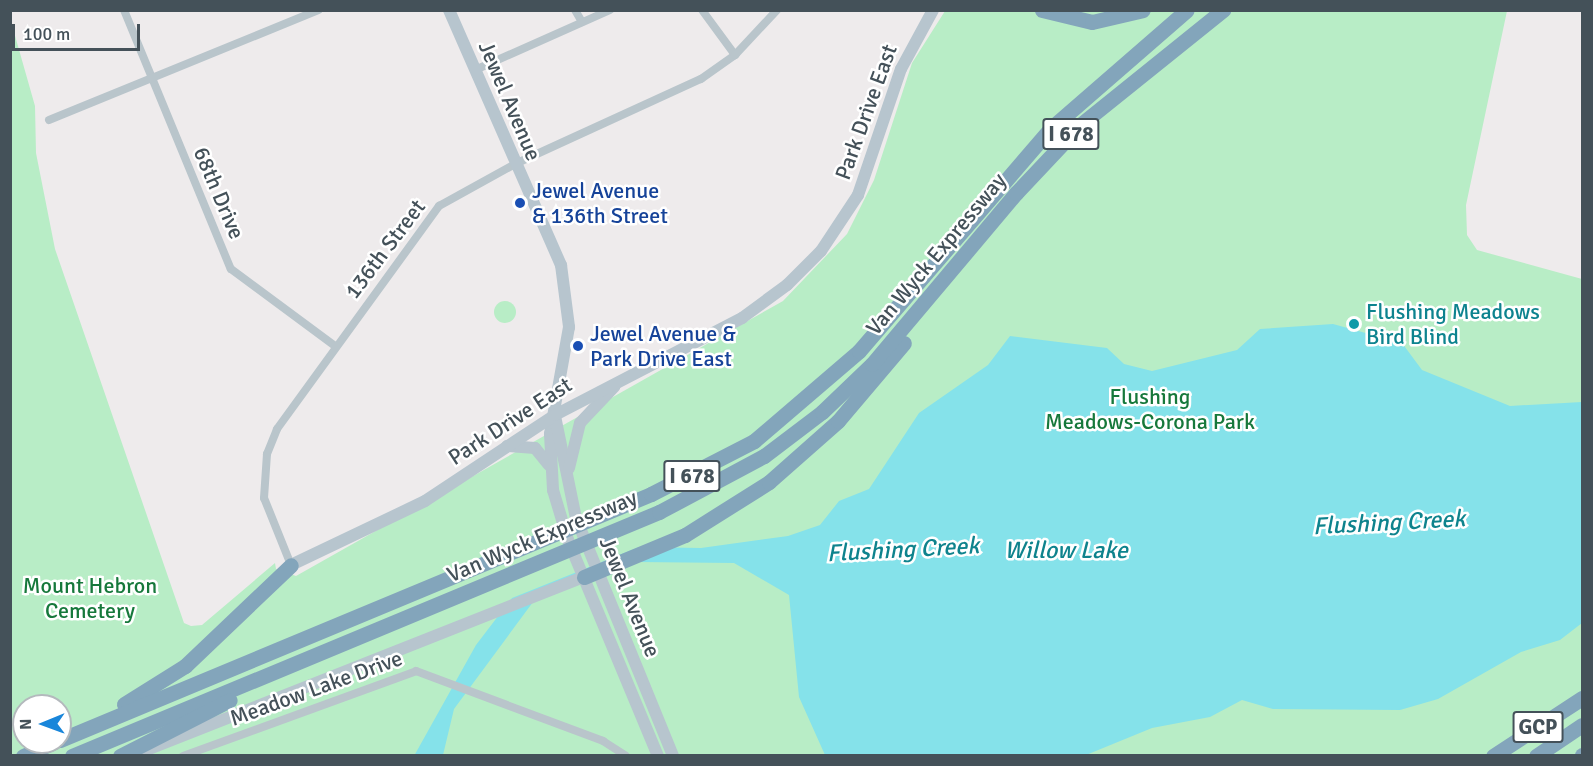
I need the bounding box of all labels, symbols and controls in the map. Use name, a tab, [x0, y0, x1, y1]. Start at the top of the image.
scale bar	[15, 12, 142, 50]
text: 100 m	[23, 23, 70, 45]
street label: Jewel Avenue	[473, 37, 547, 165]
street label: Park Drive East	[829, 41, 903, 183]
road number: I 678	[1041, 116, 1101, 152]
street label: 68th Drive	[188, 143, 250, 243]
street label: Van Wyck Expressway	[860, 168, 1012, 340]
place label: Jewel Avenue & 136th Street	[532, 177, 668, 228]
street label: 136th Street	[339, 194, 431, 304]
marker: Jewel Avenue & 136th Street	[513, 196, 527, 210]
place label: Flushing Meadows Bird Blind	[1366, 298, 1540, 350]
marker: Flushing Meadows Bird Blind	[1347, 317, 1361, 331]
place label: Jewel Avenue & Park Drive East	[590, 320, 736, 372]
marker: Jewel Avenue & Park Drive East	[571, 339, 585, 353]
street label: Park Drive East	[443, 371, 577, 471]
park label: Flushing Meadows-Corona Park	[1045, 383, 1255, 434]
road number: I 678	[662, 458, 722, 494]
street label: Van Wyck Expressway	[443, 484, 641, 588]
water label: Flushing Creek	[1312, 505, 1466, 541]
water label: Flushing Creek	[826, 532, 980, 568]
street label: Jewel Avenue	[594, 533, 666, 661]
water label: Willow Lake	[1004, 537, 1128, 565]
park label: Mount Hebron Cemetery	[23, 572, 157, 624]
street label: Meadow Lake Drive	[226, 645, 406, 731]
north arrow	[12, 694, 72, 754]
road number: GCP	[1512, 709, 1564, 745]
text: N	[16, 719, 36, 730]

